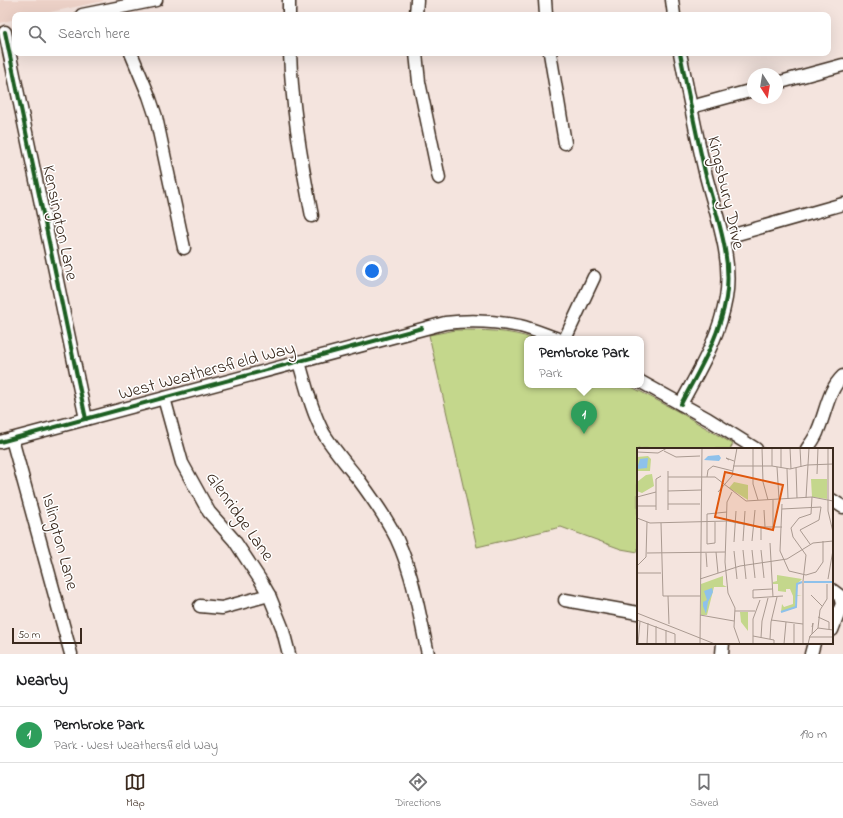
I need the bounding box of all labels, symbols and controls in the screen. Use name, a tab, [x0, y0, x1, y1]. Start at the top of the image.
search box	[12, 12, 831, 56]
icon: search	[26, 23, 48, 45]
text: Search here	[58, 23, 130, 45]
north arrow	[747, 68, 783, 104]
street label: Kingsbury Drive	[698, 134, 751, 253]
street label: Kensington Lane	[33, 163, 84, 284]
your location	[362, 261, 382, 281]
street label: West Weathersfield Way	[116, 336, 298, 408]
popup	[524, 336, 644, 388]
text: Pembroke Park	[539, 342, 629, 364]
text: Park	[539, 364, 562, 383]
pin: 1	[571, 401, 597, 434]
inset map	[637, 448, 833, 644]
street label: Glenridge Lane	[198, 467, 280, 568]
street label: Islington Lane	[33, 491, 85, 594]
scale bar	[12, 626, 82, 645]
text: 50 m	[18, 627, 40, 643]
text: Nearby	[16, 668, 68, 693]
text: Pembroke Park	[54, 714, 144, 736]
text: 1	[27, 725, 31, 744]
text: 190 m	[800, 725, 827, 744]
text: Park · West Weathersfield Way	[54, 736, 218, 755]
tab: Map	[124, 771, 146, 811]
tab: Directions	[395, 771, 441, 811]
tab: Saved	[690, 771, 719, 811]

